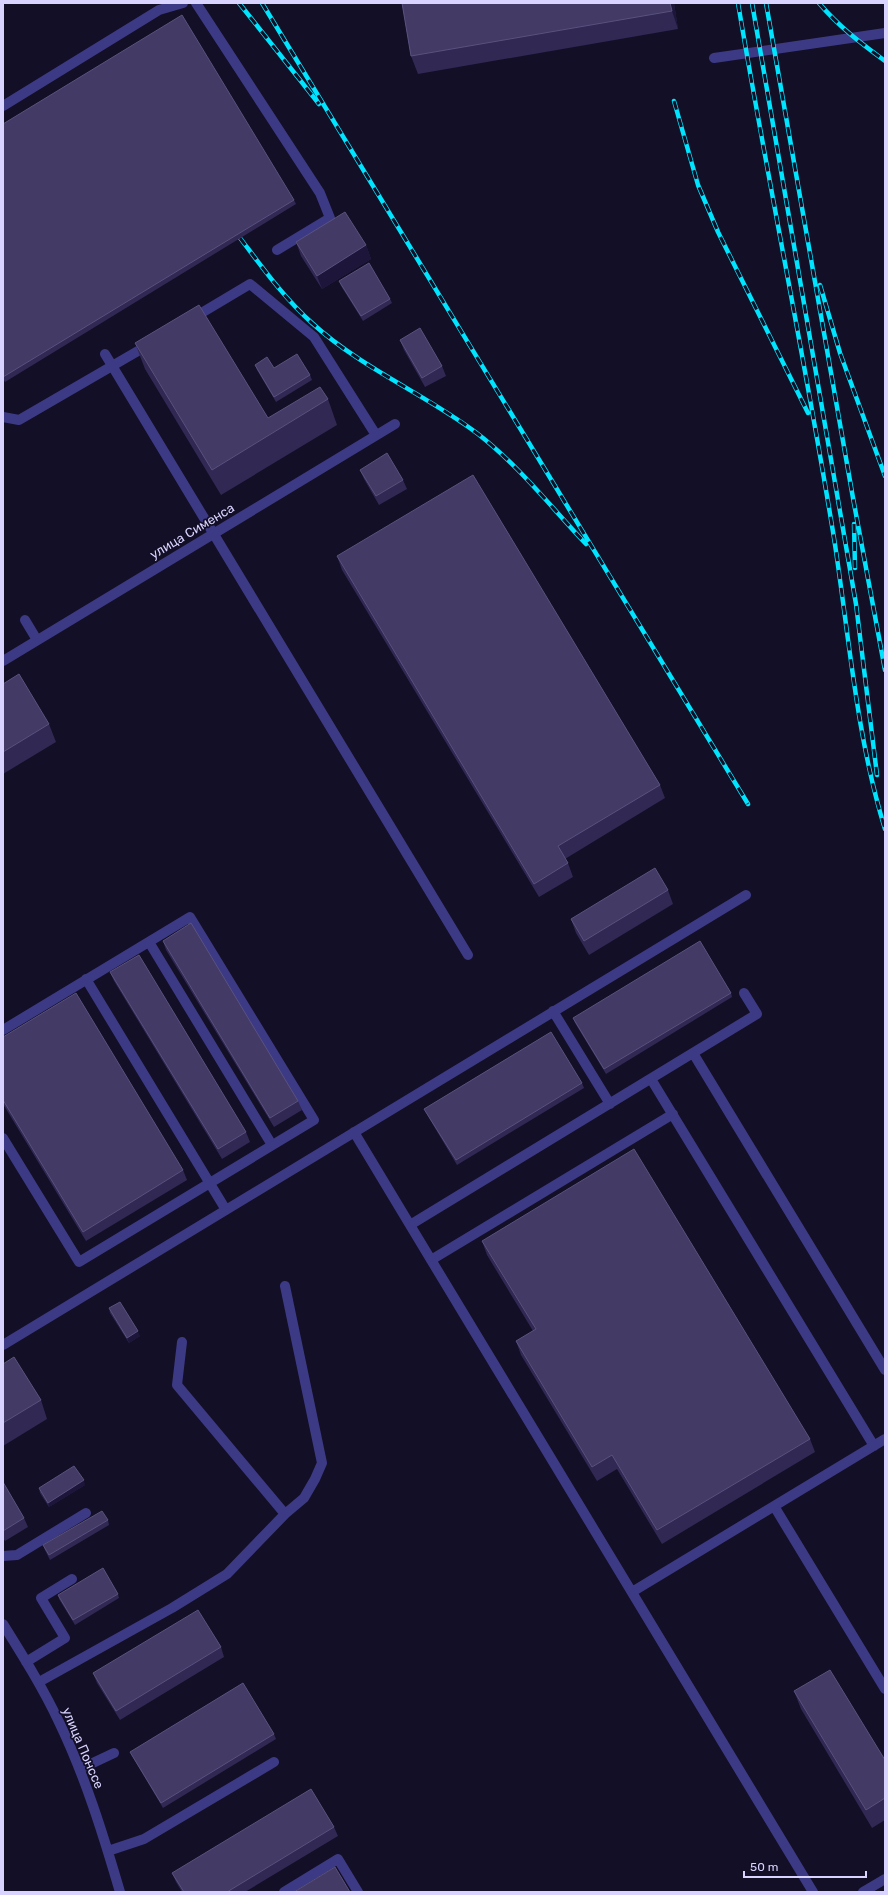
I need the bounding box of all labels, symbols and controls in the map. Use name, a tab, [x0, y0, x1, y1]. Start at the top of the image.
street label: улица Сименса	[147, 500, 237, 562]
street label: улица Понссе	[59, 1705, 107, 1791]
scale bar	[744, 1853, 866, 1879]
text: 50 m	[750, 1860, 778, 1874]

